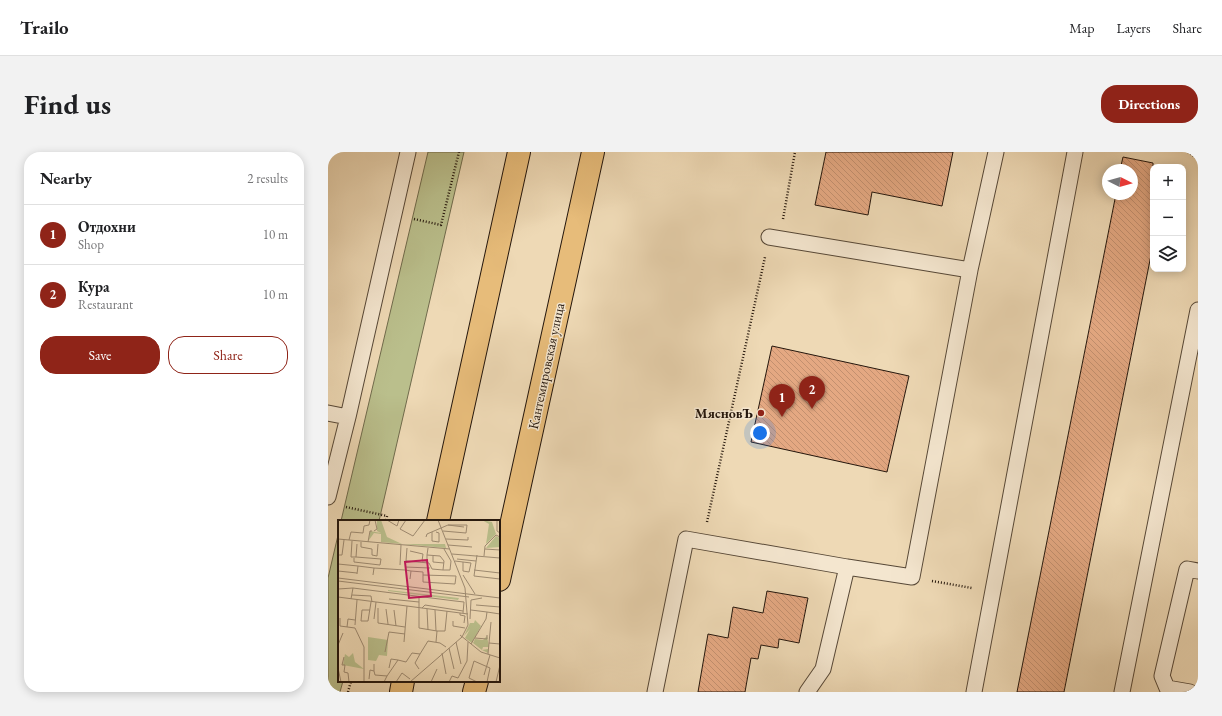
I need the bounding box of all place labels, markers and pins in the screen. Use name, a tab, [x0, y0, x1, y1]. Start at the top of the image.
pin: 2	[799, 376, 825, 409]
pin: 1	[769, 384, 795, 417]
place label: МясновЪ	[695, 404, 754, 422]
marker: МясновЪ	[756, 408, 766, 418]

